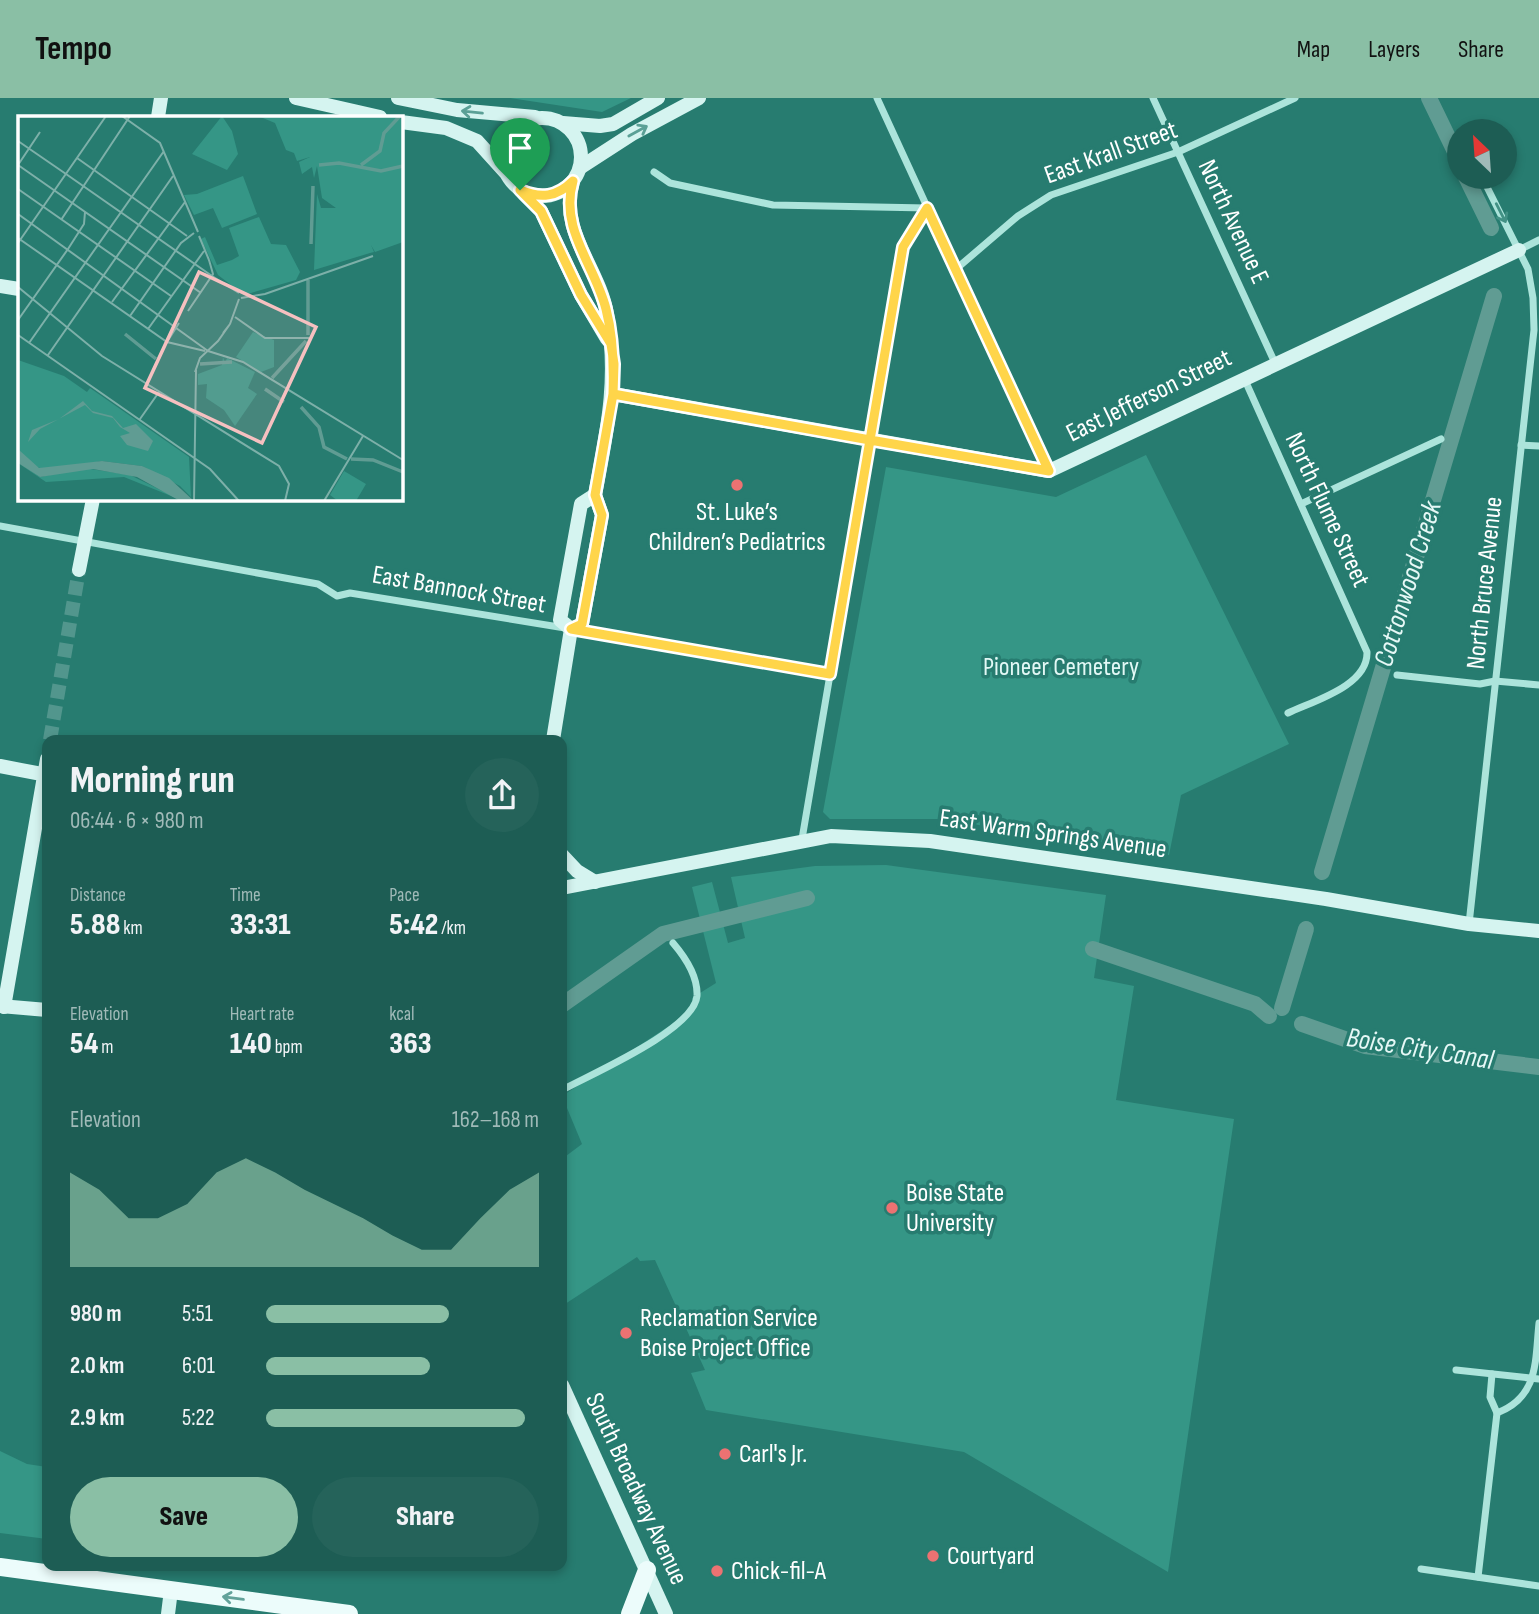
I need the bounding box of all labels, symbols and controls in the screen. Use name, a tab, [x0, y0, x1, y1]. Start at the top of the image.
text: Tempo	[35, 29, 112, 69]
text: Map	[1297, 35, 1330, 64]
text: Layers	[1368, 35, 1420, 64]
text: Share	[1458, 35, 1504, 64]
one-way arrow	[461, 105, 483, 118]
street label: East Krall Street	[1040, 115, 1182, 191]
inset map	[18, 116, 402, 500]
pin	[490, 118, 550, 190]
north arrow	[1447, 119, 1517, 189]
map controls	[1447, 119, 1517, 189]
one-way arrow	[628, 124, 648, 138]
icon: arrive	[501, 129, 539, 167]
street label: North Avenue E	[1191, 155, 1275, 289]
one-way arrow	[1494, 202, 1508, 223]
street label: East Jefferson Street	[1061, 343, 1237, 449]
street label: North Flume Street	[1278, 428, 1376, 592]
marker: St. Luke’s Children’s Pediatrics	[729, 477, 745, 493]
street label: North Bruce Avenue	[1461, 495, 1509, 671]
water label: Cottonwood Creek	[1367, 496, 1449, 671]
place label: St. Luke’s Children’s Pediatrics	[648, 497, 826, 558]
street label: East Bannock Street	[370, 559, 548, 621]
park label: Pioneer Cemetery	[983, 652, 1139, 683]
text: Morning run	[70, 758, 235, 803]
button: share	[465, 758, 539, 832]
street label: East Warm Springs Avenue	[937, 803, 1169, 865]
text: 06:44 · 6 × 980 m	[70, 807, 203, 835]
text: Distance	[70, 884, 126, 907]
text: Time	[230, 884, 261, 907]
text: Pace	[389, 884, 420, 907]
text: 5.88	[70, 907, 120, 943]
text: 33:31	[230, 907, 291, 943]
text: 5:42	[389, 907, 438, 943]
text: km	[120, 917, 143, 940]
text: /km	[438, 917, 466, 940]
text: Elevation	[70, 1003, 129, 1026]
text: Heart rate	[230, 1003, 295, 1026]
text: kcal	[389, 1003, 414, 1026]
water label: Boise City Canal	[1344, 1021, 1497, 1077]
text: 54	[70, 1026, 98, 1062]
text: 140	[230, 1026, 272, 1062]
text: 363	[389, 1026, 432, 1062]
text: m	[98, 1036, 114, 1059]
text: bpm	[272, 1036, 303, 1059]
text: Elevation	[70, 1106, 141, 1134]
text: 162–168 m	[452, 1106, 539, 1134]
place label: Boise State University	[906, 1178, 1004, 1239]
marker: Boise State University	[884, 1200, 900, 1216]
text: 980 m	[70, 1300, 122, 1328]
text: 5:51	[182, 1300, 213, 1328]
place label: Reclamation Service Boise Project Office	[640, 1303, 818, 1364]
marker: Reclamation Service Boise Project Office	[618, 1325, 634, 1341]
text: 2.0 km	[70, 1352, 124, 1380]
text: 6:01	[182, 1352, 215, 1380]
street label: South Broadway Avenue	[578, 1388, 694, 1590]
text: 2.9 km	[70, 1404, 124, 1432]
text: 5:22	[182, 1404, 215, 1432]
place label: Carl's Jr.	[739, 1439, 807, 1470]
marker: Carl's Jr.	[717, 1446, 733, 1462]
button: Save	[70, 1477, 298, 1557]
button: Share	[312, 1477, 539, 1557]
place label: Courtyard	[947, 1541, 1034, 1572]
marker: Courtyard	[925, 1548, 941, 1564]
place label: Chick-fil-A	[731, 1556, 827, 1587]
marker: Chick-fil-A	[709, 1563, 725, 1579]
one-way arrow	[222, 1592, 245, 1605]

